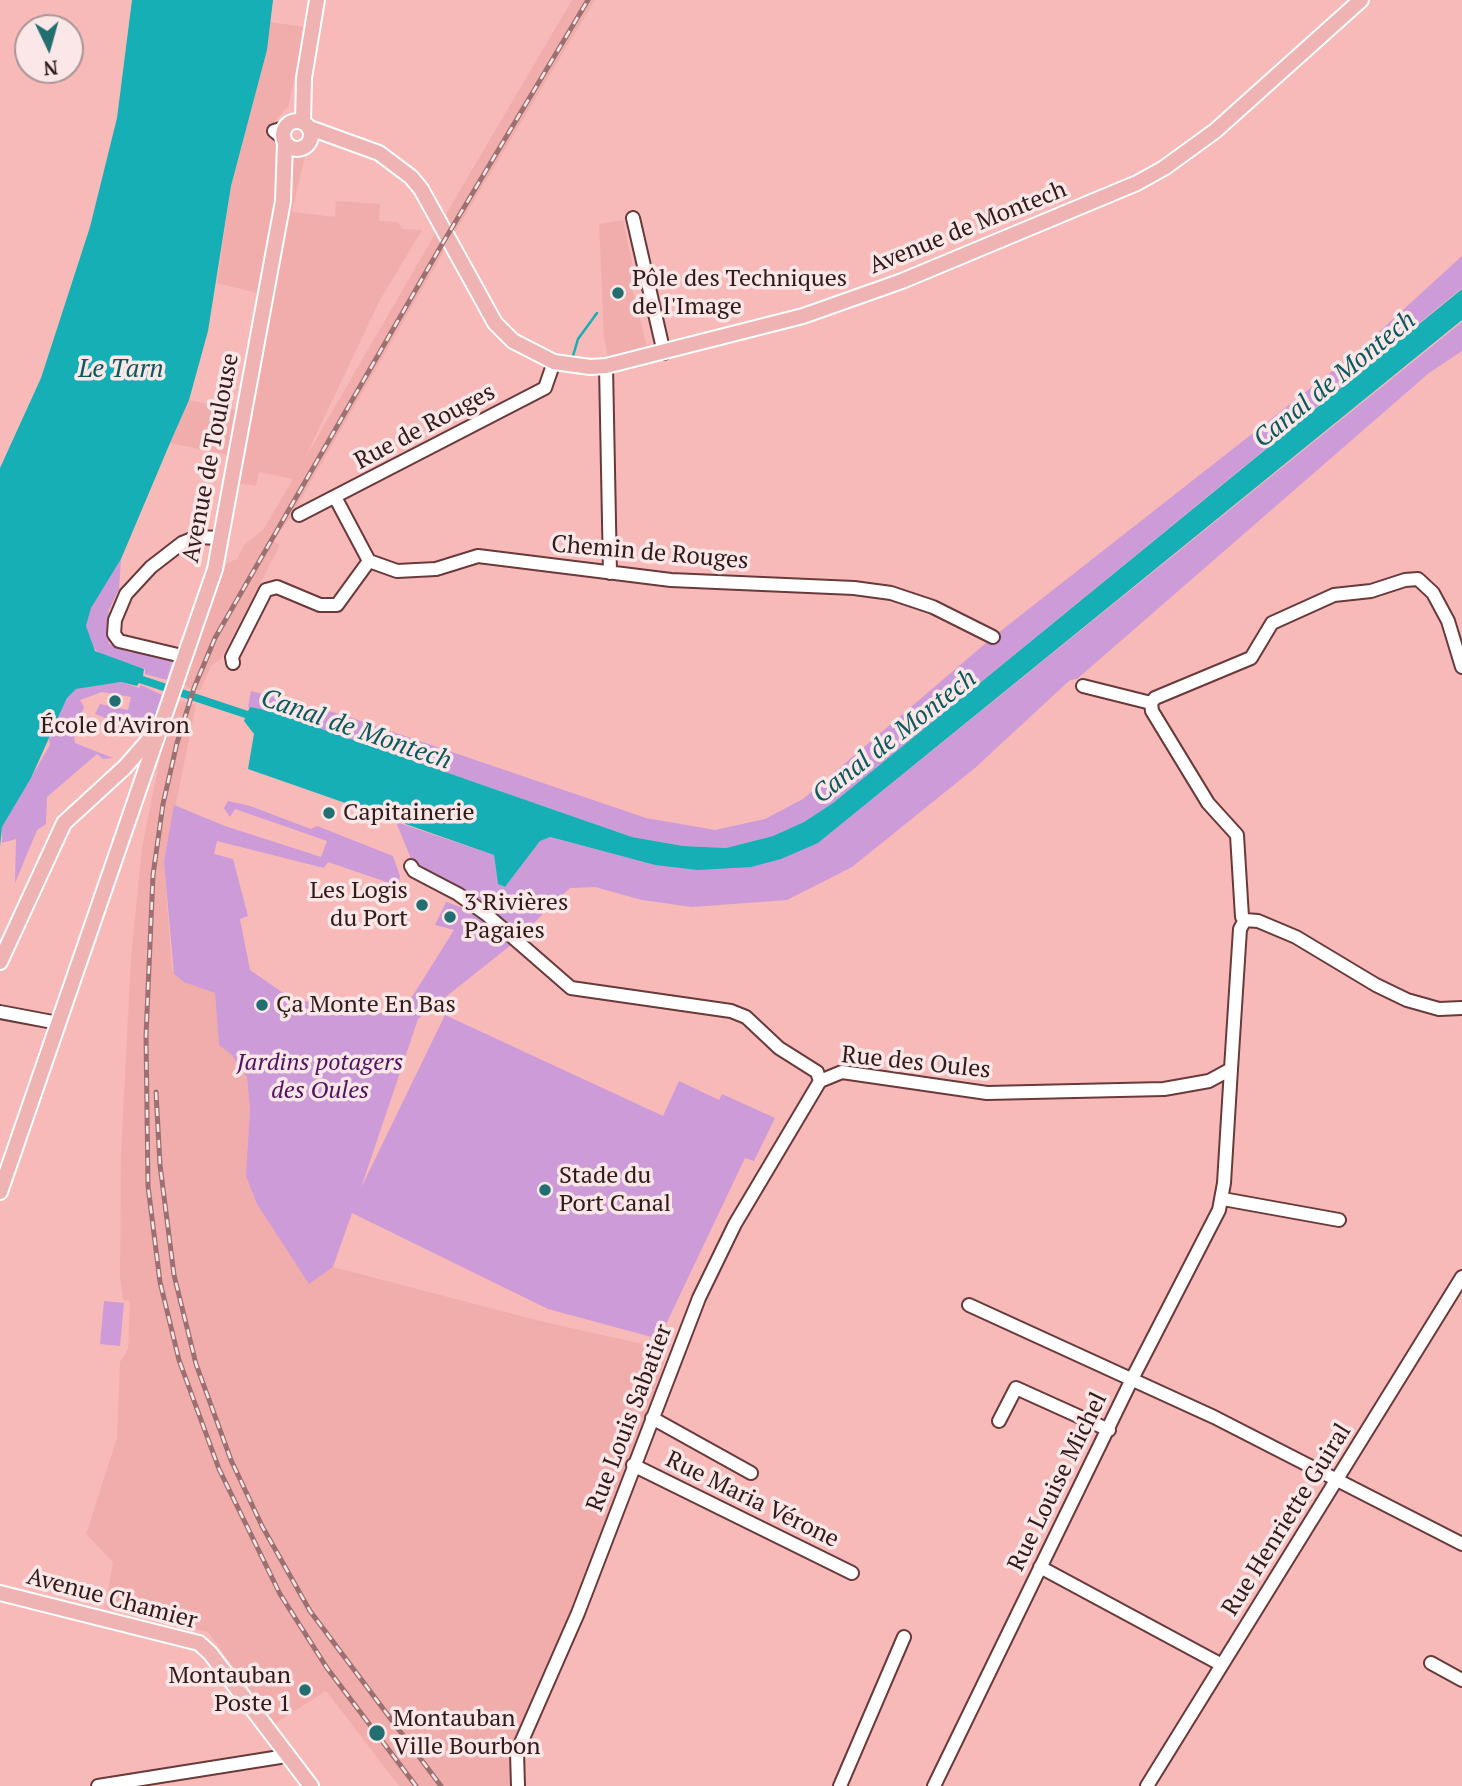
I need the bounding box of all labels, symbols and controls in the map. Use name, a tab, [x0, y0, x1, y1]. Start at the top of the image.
north arrow	[14, 14, 84, 84]
text: N	[42, 55, 59, 82]
street label: Avenue de Montech	[865, 175, 1071, 281]
place label: Pôle des Techniques de l'Image	[632, 265, 847, 321]
marker: Pôle des Techniques de l'Image	[610, 285, 626, 301]
water label: Canal de Montech	[1248, 305, 1422, 455]
street label: Avenue de Toulouse	[177, 351, 245, 565]
water label: Le Tarn	[78, 354, 164, 386]
street label: Rue de Rouges	[350, 378, 500, 476]
street label: Chemin de Rouges	[550, 530, 750, 576]
water label: Canal de Montech	[807, 663, 983, 811]
water label: Canal de Montech	[257, 683, 455, 777]
marker: École d'Aviron	[107, 693, 123, 709]
place label: École d'Aviron	[40, 712, 190, 740]
place label: Capitainerie	[343, 799, 474, 827]
marker: Capitainerie	[321, 805, 337, 821]
place label: Les Logis du Port	[310, 877, 408, 933]
place label: 3 Rivières Pagaies	[464, 889, 568, 945]
marker: Les Logis du Port	[414, 897, 430, 913]
marker: 3 Rivières Pagaies	[442, 909, 458, 925]
place label: Ça Monte En Bas	[276, 991, 456, 1019]
marker: Ça Monte En Bas	[254, 997, 270, 1013]
street label: Rue des Oules	[840, 1041, 992, 1085]
park label: Jardins potagers des Oules	[237, 1049, 403, 1105]
place label: Stade du Port Canal	[559, 1162, 671, 1218]
marker: Stade du Port Canal	[537, 1182, 553, 1198]
street label: Rue Louis Sabatier	[581, 1320, 679, 1516]
street label: Rue Louise Michel	[1002, 1388, 1114, 1576]
street label: Rue Henriette Guiral	[1216, 1419, 1358, 1621]
street label: Rue Maria Vérone	[661, 1446, 843, 1554]
street label: Avenue Chamier	[24, 1562, 200, 1636]
place label: Montauban Poste 1	[168, 1662, 291, 1718]
marker: Montauban Poste 1	[297, 1682, 313, 1698]
place label: Montauban Ville Bourbon	[393, 1705, 541, 1761]
marker: Montauban Ville Bourbon	[367, 1723, 387, 1743]

